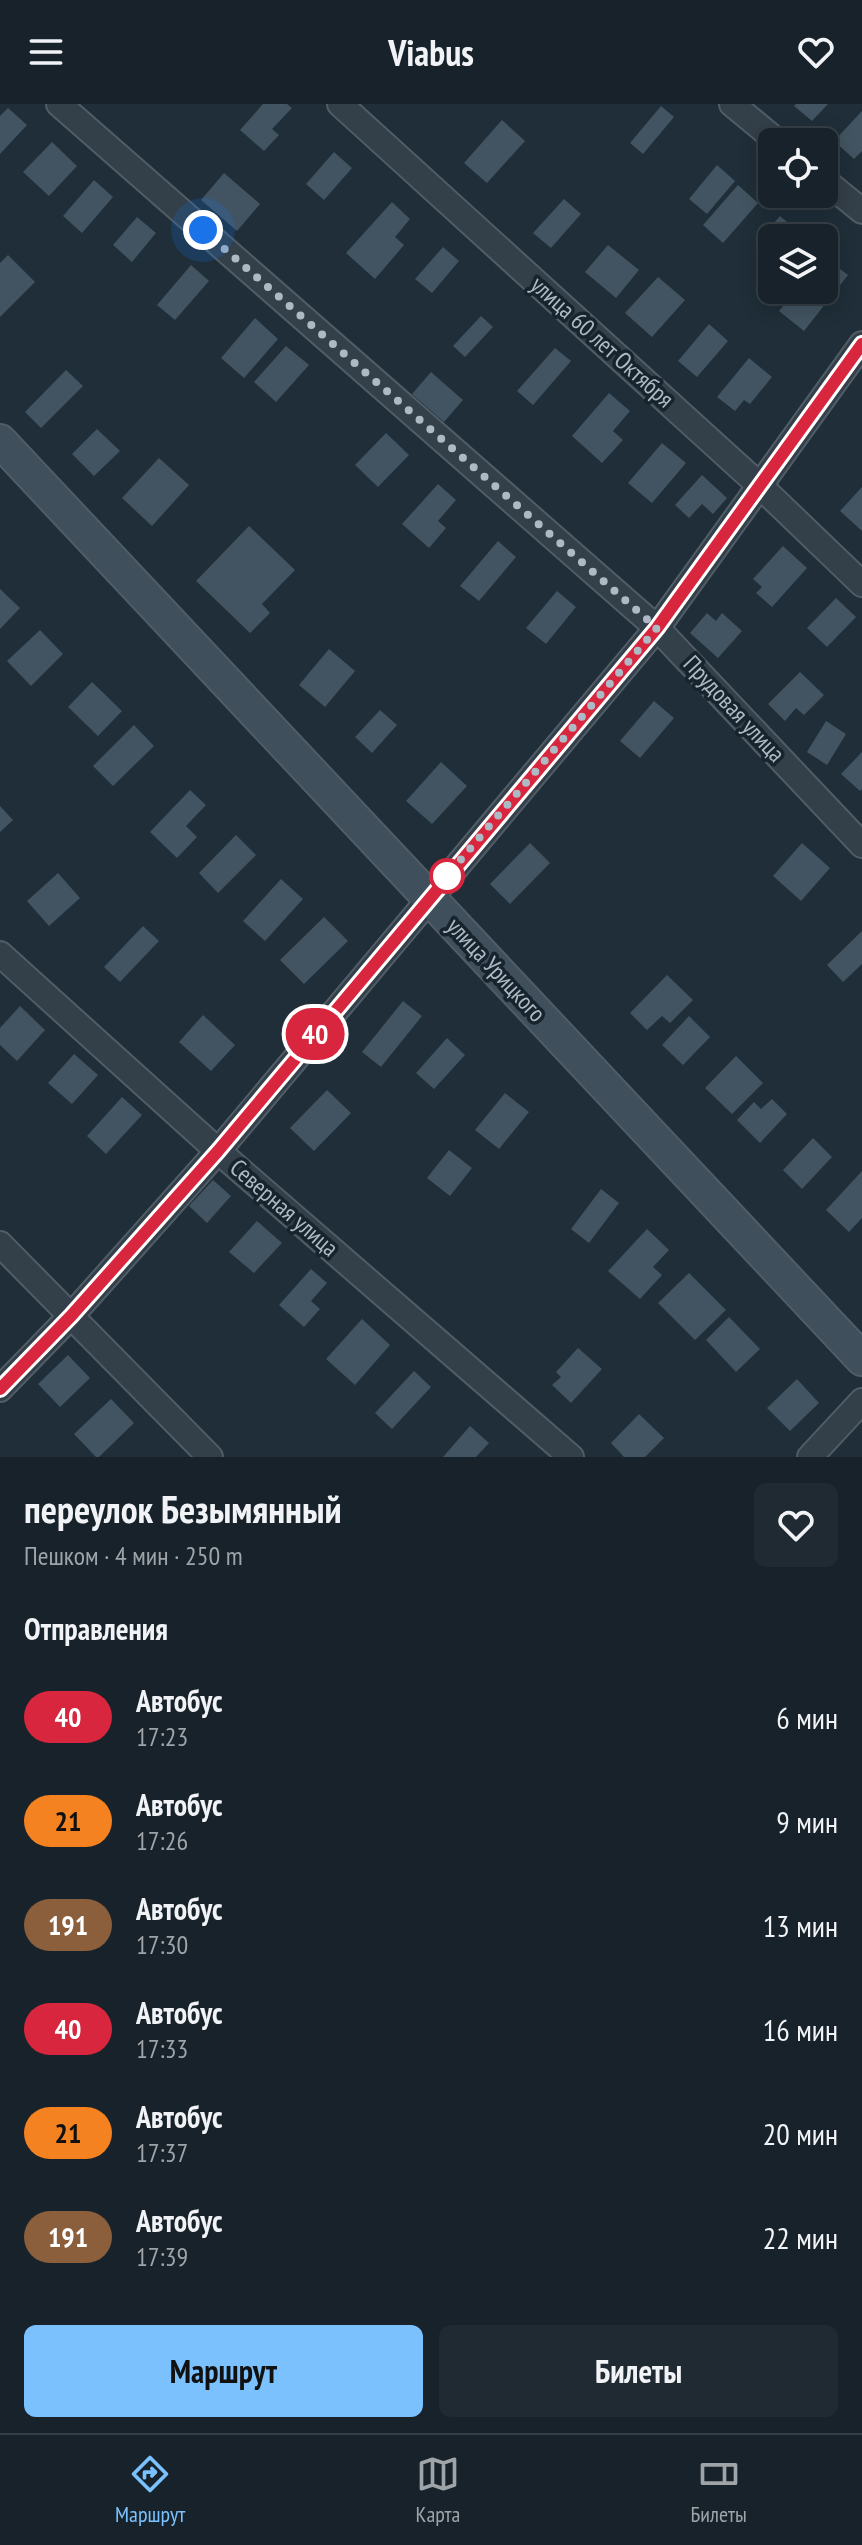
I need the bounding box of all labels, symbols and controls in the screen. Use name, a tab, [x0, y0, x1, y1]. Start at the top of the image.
text: Viabus	[388, 29, 474, 76]
icon: menu	[24, 30, 68, 74]
icon: heart	[794, 30, 838, 74]
map controls	[758, 128, 838, 304]
button: locate	[758, 128, 838, 208]
your location	[183, 210, 223, 250]
button: layers	[758, 224, 838, 304]
street label: улица 60 лет Октября	[524, 269, 680, 414]
street label: Прудовая улица	[677, 649, 792, 769]
unlabelled marker	[430, 859, 464, 893]
street label: улица Урицкого	[440, 911, 553, 1028]
line badge: 40	[279, 1008, 351, 1060]
text: 40	[302, 1015, 328, 1052]
street label: Северная улица	[224, 1152, 345, 1263]
button: heart	[754, 1483, 838, 1567]
text: переулок Безымянный	[24, 1484, 342, 1533]
text: Пешком · 4 мин · 250 m	[24, 1539, 243, 1572]
text: Отправления	[24, 1609, 168, 1648]
text: Автобус	[136, 1681, 223, 1720]
text: 40	[55, 1698, 81, 1735]
text: 6 мин	[776, 1698, 838, 1737]
text: 17:23	[136, 1720, 188, 1753]
text: Автобус	[136, 1785, 223, 1824]
text: 21	[55, 1802, 81, 1839]
text: 9 мин	[776, 1802, 838, 1841]
text: 17:26	[136, 1824, 188, 1857]
text: Автобус	[136, 1889, 223, 1928]
text: 191	[48, 1906, 88, 1943]
text: 13 мин	[763, 1906, 838, 1945]
text: 17:30	[136, 1928, 188, 1961]
text: Автобус	[136, 1993, 223, 2032]
text: 40	[55, 2010, 81, 2047]
text: 16 мин	[763, 2010, 838, 2049]
text: 17:33	[136, 2032, 188, 2065]
text: Автобус	[136, 2097, 223, 2136]
text: 21	[55, 2114, 81, 2151]
text: 20 мин	[763, 2114, 838, 2153]
text: 17:37	[136, 2136, 188, 2169]
text: Автобус	[136, 2201, 223, 2240]
text: 191	[48, 2218, 88, 2255]
text: 22 мин	[763, 2218, 838, 2257]
text: 17:39	[136, 2240, 188, 2273]
button: Маршрут	[24, 2325, 423, 2417]
button: Билеты	[439, 2325, 838, 2417]
tab: Маршрут	[115, 2452, 185, 2528]
tab: Карта	[416, 2452, 460, 2528]
tab: Билеты	[691, 2452, 747, 2528]

